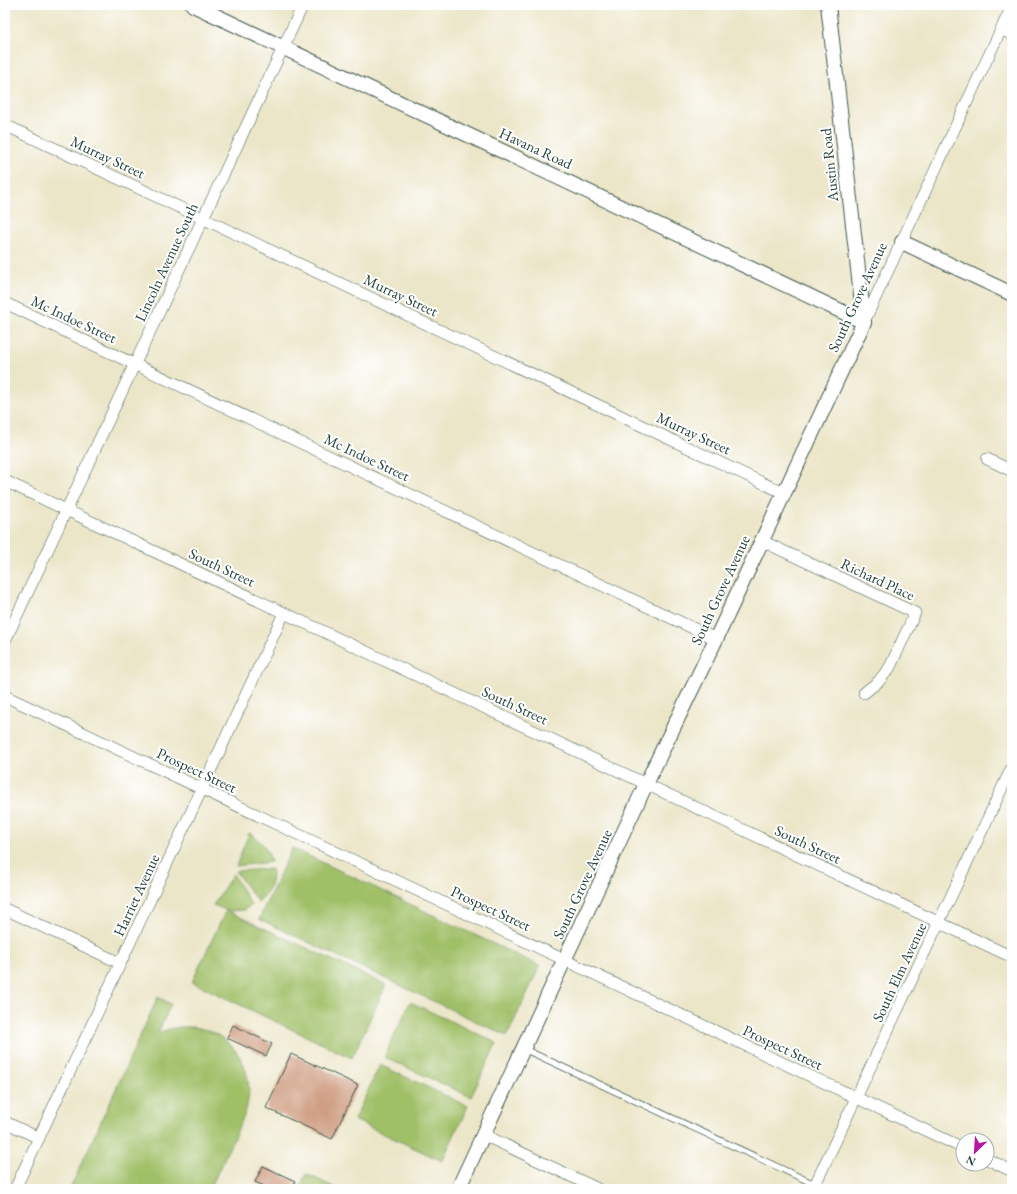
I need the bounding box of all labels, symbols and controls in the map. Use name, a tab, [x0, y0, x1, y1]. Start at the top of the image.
street label: Havana Road	[496, 123, 576, 173]
street label: Austin Road	[816, 127, 842, 204]
street label: Murray Street	[68, 132, 148, 183]
street label: Lincoln Avenue South	[130, 199, 202, 324]
street label: South Grove Avenue	[823, 239, 891, 355]
street label: Murray Street	[361, 270, 441, 321]
street label: Mc Indoe Street	[28, 291, 120, 347]
street label: Murray Street	[654, 408, 734, 459]
street label: Mc Indoe Street	[321, 429, 413, 485]
street label: South Grove Avenue	[686, 532, 754, 648]
street label: South Street	[186, 543, 258, 591]
street label: Richard Place	[838, 554, 918, 604]
street label: South Street	[479, 681, 551, 729]
street label: Prospect Street	[154, 743, 240, 797]
street label: South Street	[772, 820, 844, 868]
street label: South Grove Avenue	[548, 826, 616, 942]
street label: Harriet Avenue	[109, 851, 163, 939]
street label: Prospect Street	[448, 881, 534, 935]
street label: South Elm Avenue	[868, 919, 930, 1025]
street label: Prospect Street	[740, 1020, 826, 1074]
north arrow	[955, 1132, 995, 1172]
text: N	[964, 1153, 978, 1169]

